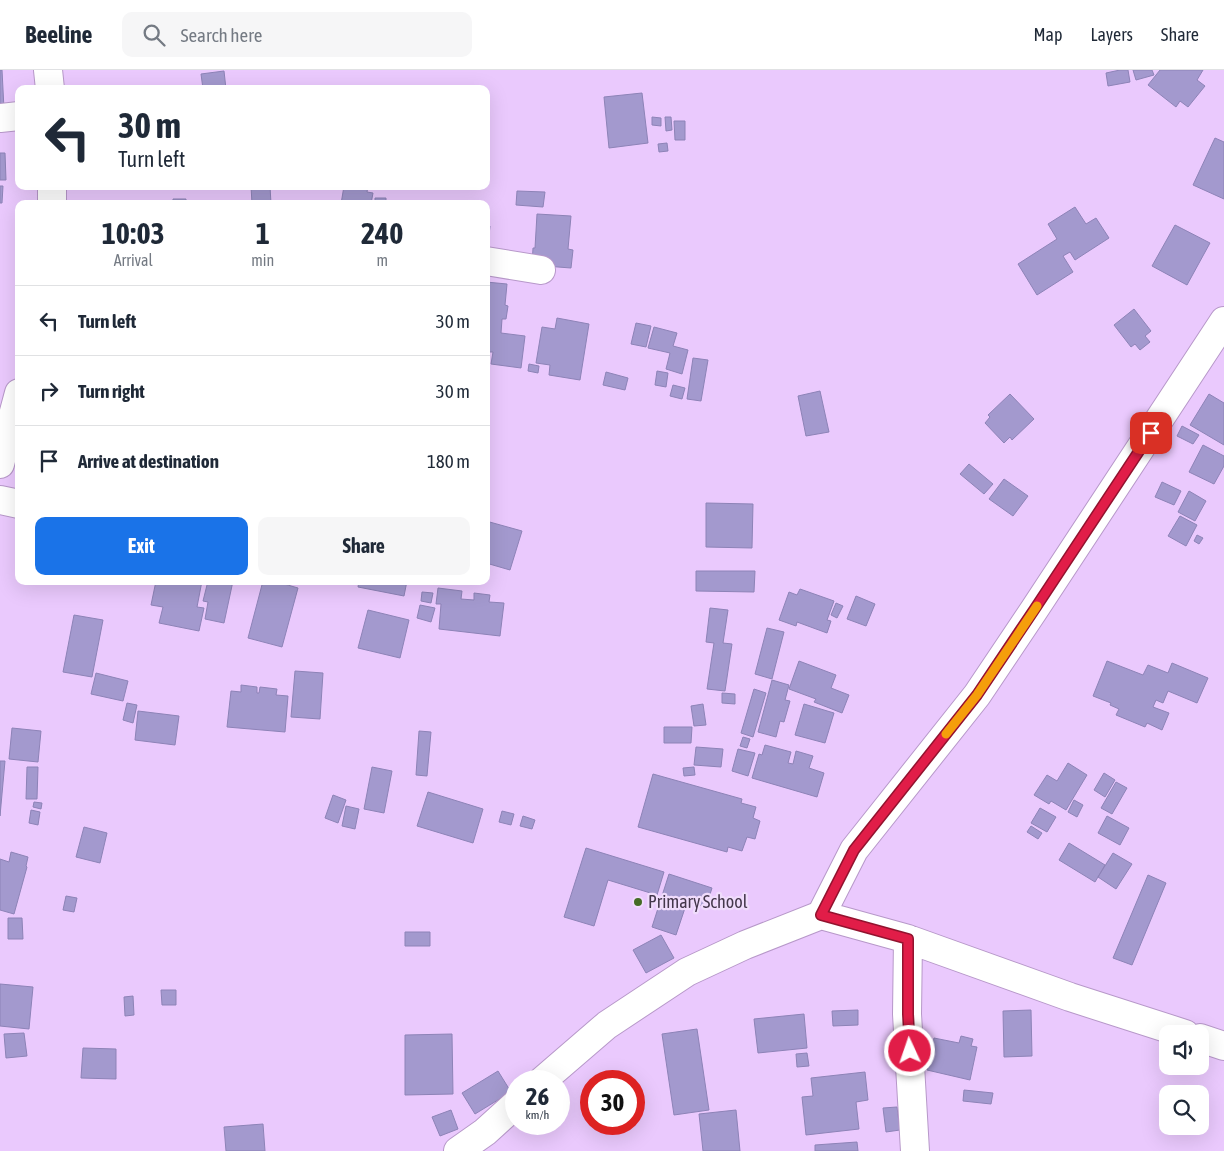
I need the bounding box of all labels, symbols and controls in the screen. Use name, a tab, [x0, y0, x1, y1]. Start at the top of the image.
search box	[122, 12, 472, 57]
text: Beeline	[25, 21, 92, 48]
icon: search	[140, 21, 168, 49]
text: Search here	[180, 24, 262, 46]
text: Map	[1033, 24, 1062, 45]
text: Layers	[1090, 24, 1133, 45]
text: Share	[1161, 24, 1199, 45]
icon: left	[35, 105, 100, 170]
text: 30 m	[118, 105, 181, 145]
text: Turn left	[118, 146, 185, 172]
text: 10:03	[102, 216, 165, 250]
text: 1	[256, 216, 270, 250]
text: 240	[361, 216, 403, 250]
text: Arrival	[114, 251, 153, 269]
text: min	[251, 251, 274, 269]
text: m	[376, 251, 388, 269]
icon: left	[35, 307, 63, 335]
text: Turn left	[78, 310, 136, 332]
text: 30 m	[436, 310, 470, 332]
icon: right	[35, 377, 63, 405]
text: Turn right	[78, 380, 145, 402]
text: 30 m	[436, 380, 470, 402]
pin	[1130, 412, 1172, 454]
icon: arrive	[1137, 419, 1165, 447]
icon: arrive	[35, 447, 63, 475]
text: Arrive at destination	[78, 450, 219, 472]
text: 180 m	[427, 450, 470, 472]
button: Exit	[35, 517, 248, 575]
button: Share	[258, 517, 470, 575]
place label: Primary School	[648, 891, 748, 912]
marker: Primary School	[632, 896, 644, 908]
position arrow	[883, 1024, 935, 1076]
map controls	[1159, 1025, 1209, 1135]
button: sound	[1159, 1025, 1209, 1075]
speed limit sign: 30	[580, 1070, 645, 1135]
text: 26	[526, 1082, 549, 1110]
button: search	[1159, 1085, 1209, 1135]
text: km/h	[526, 1108, 549, 1122]

